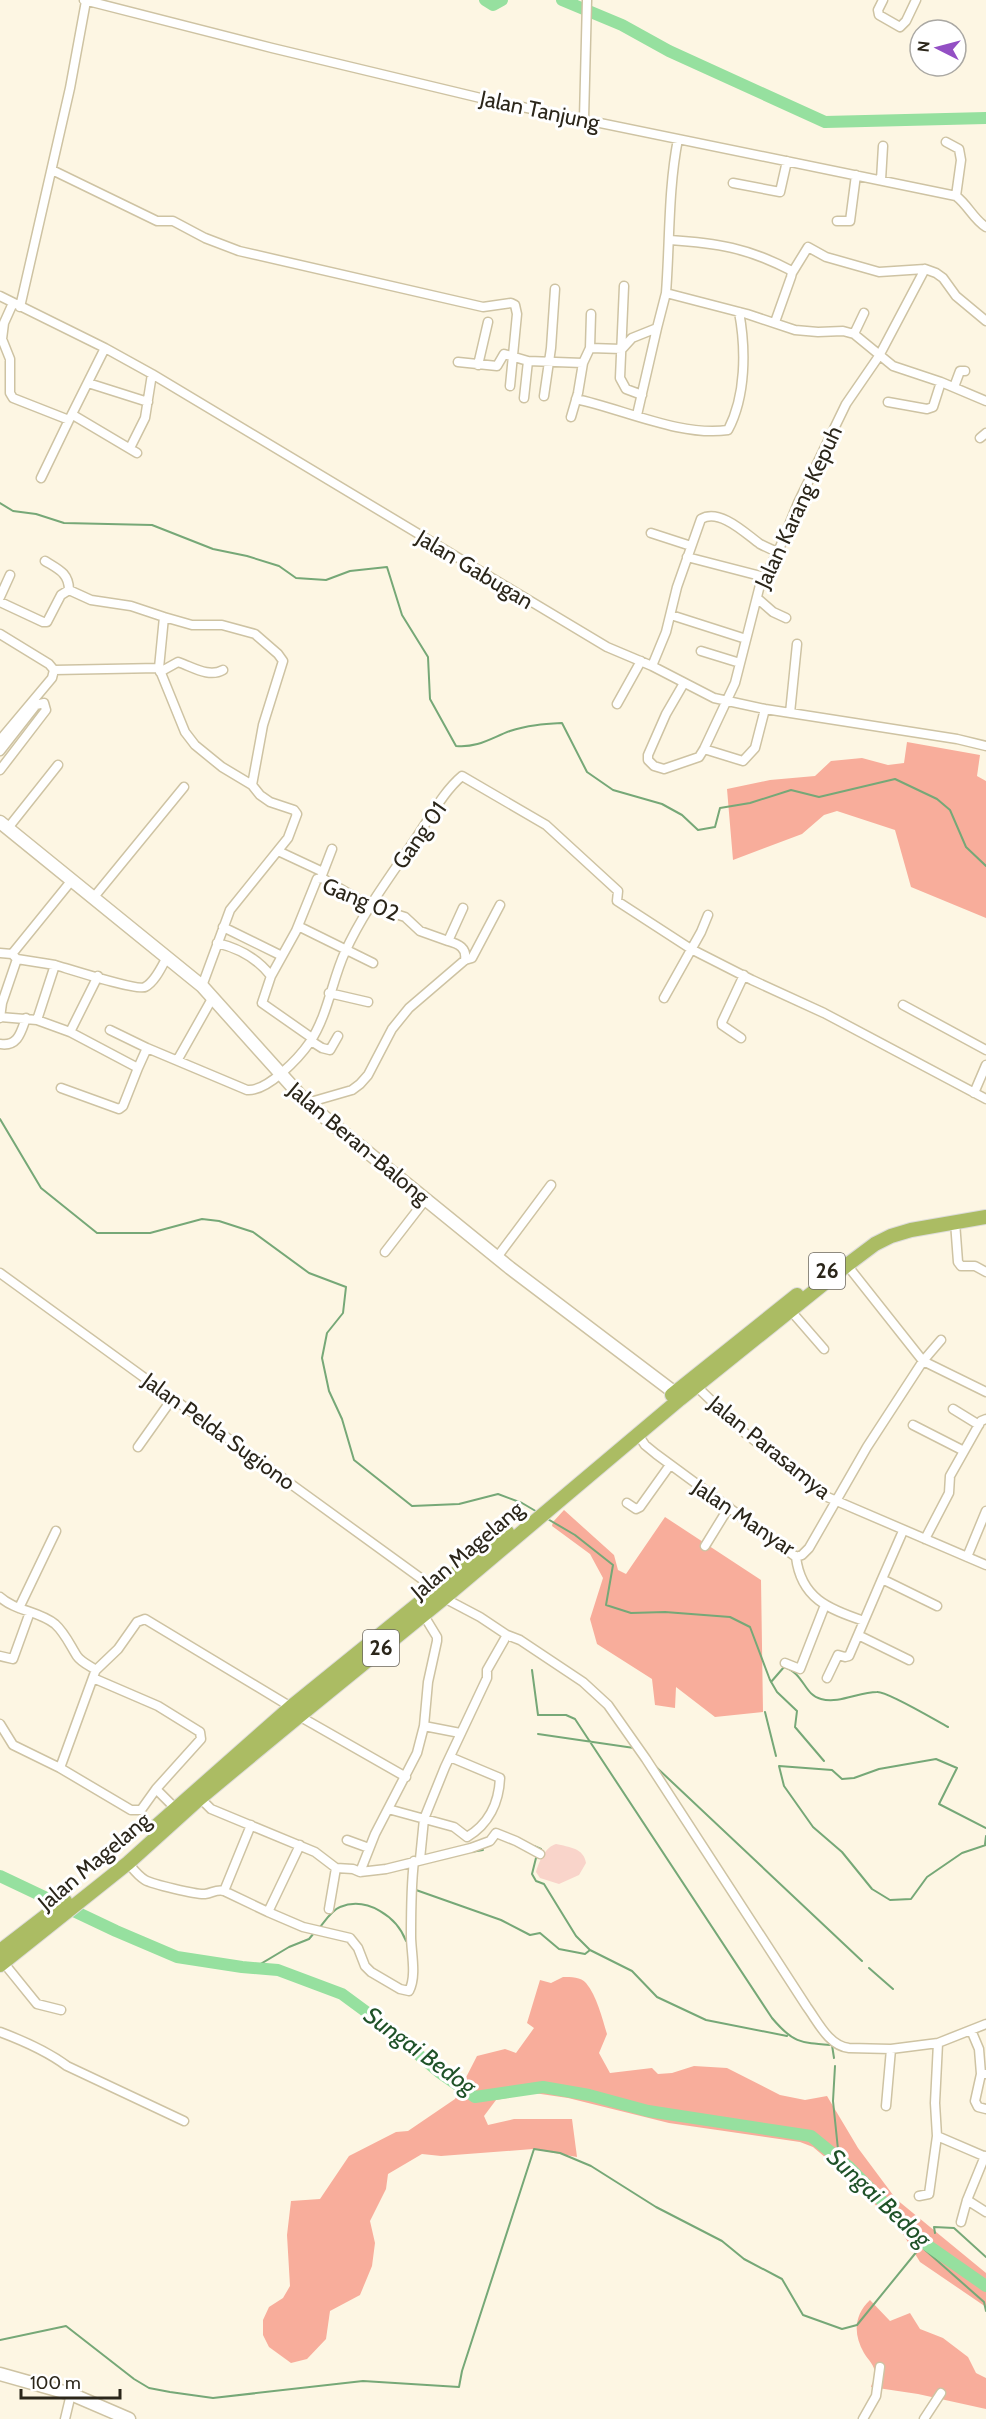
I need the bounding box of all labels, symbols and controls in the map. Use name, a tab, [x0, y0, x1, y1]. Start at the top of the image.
north arrow	[908, 18, 968, 78]
text: N	[914, 40, 934, 53]
street label: Jalan Tanjung	[477, 84, 603, 137]
street label: Jalan Karang Kepuh	[749, 422, 848, 594]
street label: Jalan Gabugan	[410, 523, 538, 615]
street label: Gang 01	[387, 796, 452, 874]
street label: Gang 02	[318, 872, 403, 927]
street label: Jalan Beran-Balong	[282, 1076, 436, 1211]
road number: 26	[809, 1253, 845, 1289]
street label: Jalan Pelda Sugiono	[136, 1366, 300, 1496]
street label: Jalan Parasamya	[702, 1389, 837, 1505]
street label: Jalan Manyar	[687, 1473, 800, 1562]
street label: Jalan Magelang	[405, 1495, 530, 1606]
road number: 26	[363, 1630, 399, 1666]
street label: Jalan Magelang	[32, 1806, 157, 1917]
water label: Sungai Bedog	[359, 2000, 483, 2102]
water label: Sungai Bedog	[821, 2142, 938, 2254]
scale bar	[21, 2362, 120, 2400]
text: 100 m	[30, 2372, 81, 2394]

